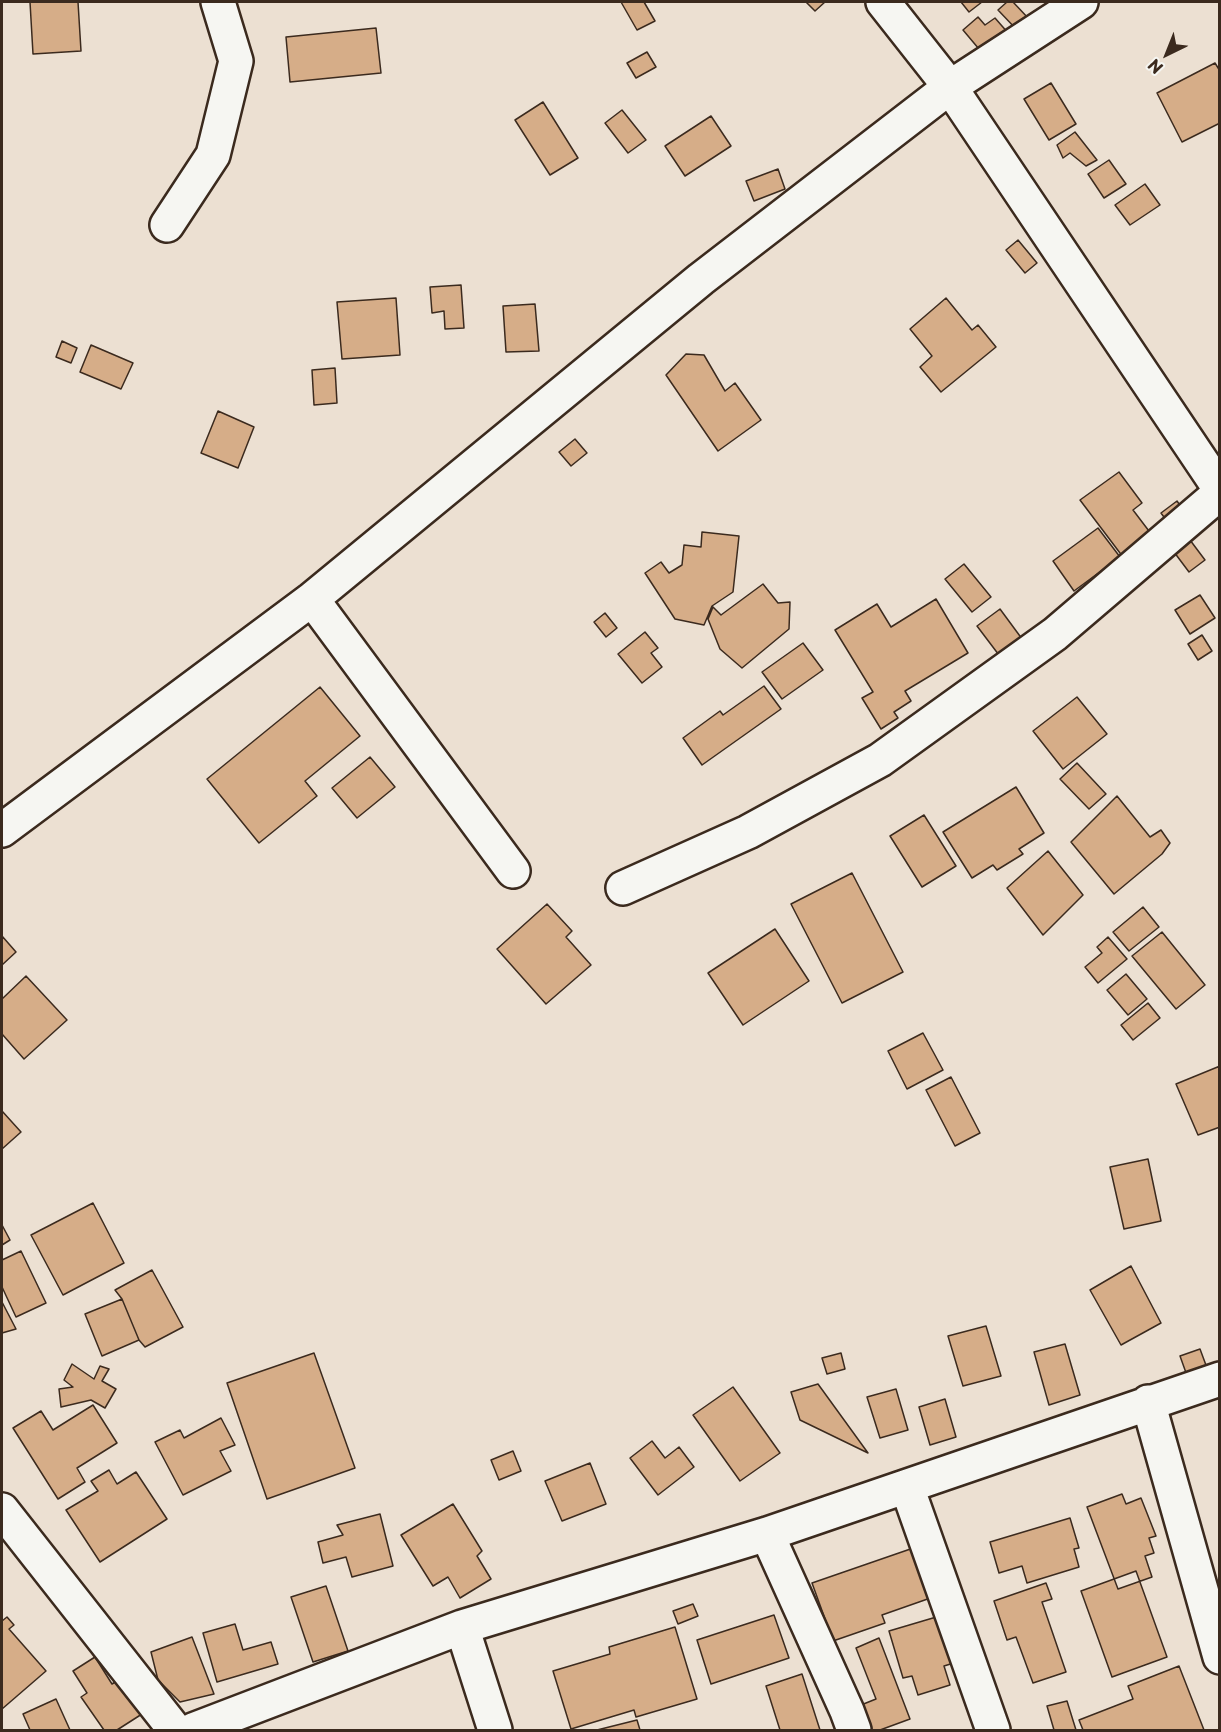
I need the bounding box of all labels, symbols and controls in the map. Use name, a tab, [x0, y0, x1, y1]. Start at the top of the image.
north arrow	[1137, 24, 1197, 84]
text: N	[1142, 54, 1168, 80]

